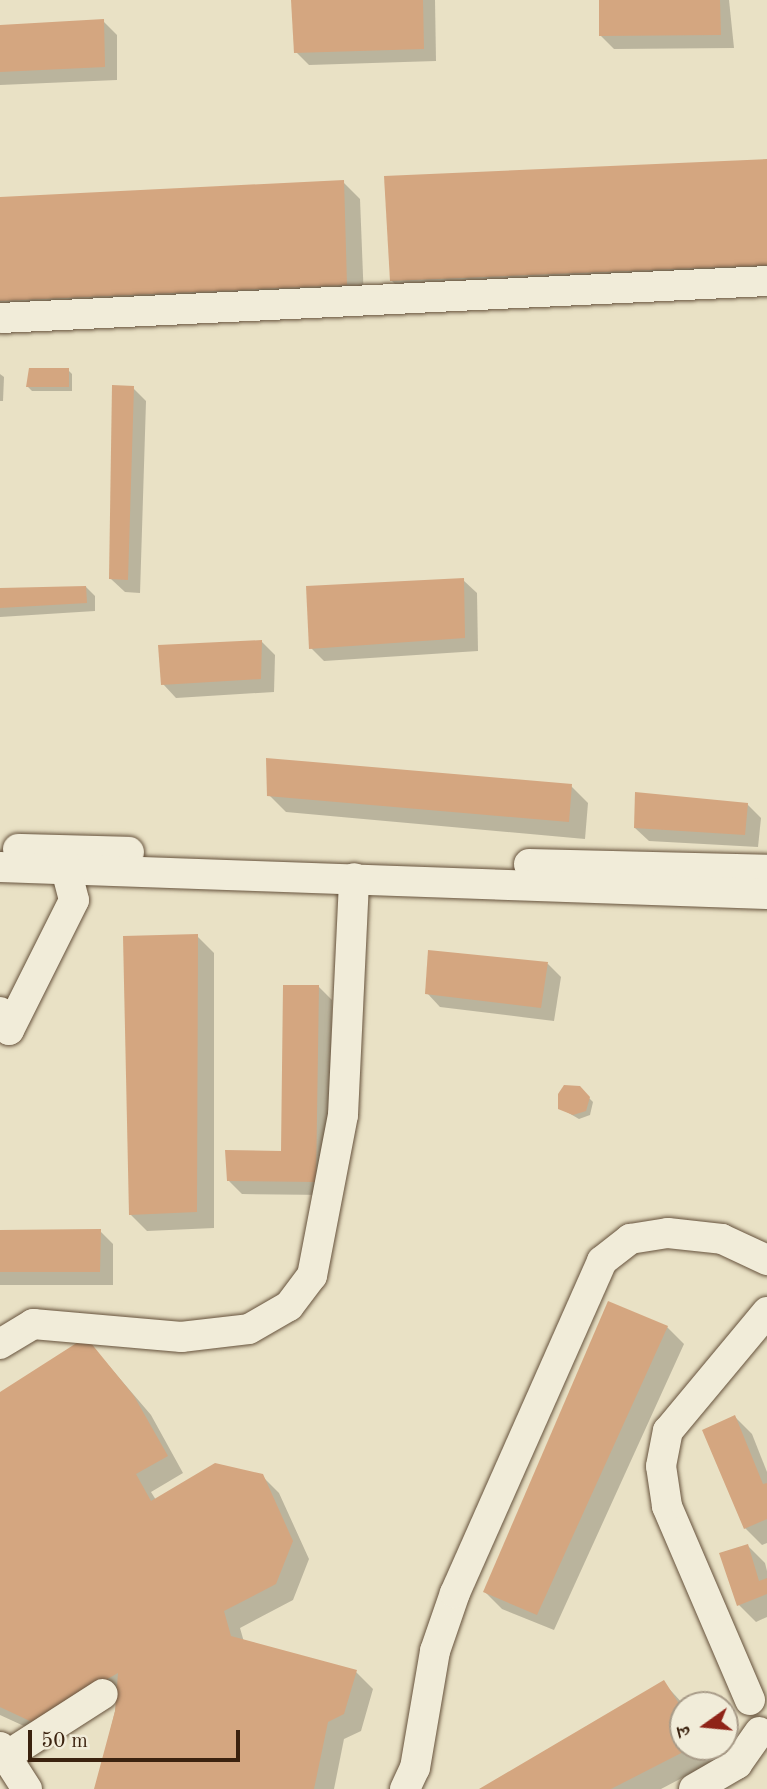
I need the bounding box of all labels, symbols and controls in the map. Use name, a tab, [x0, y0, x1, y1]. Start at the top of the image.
north arrow	[669, 1691, 739, 1761]
scale bar	[32, 1716, 243, 1760]
text: उ	[675, 1724, 696, 1738]
text: 50 m	[41, 1731, 88, 1752]

